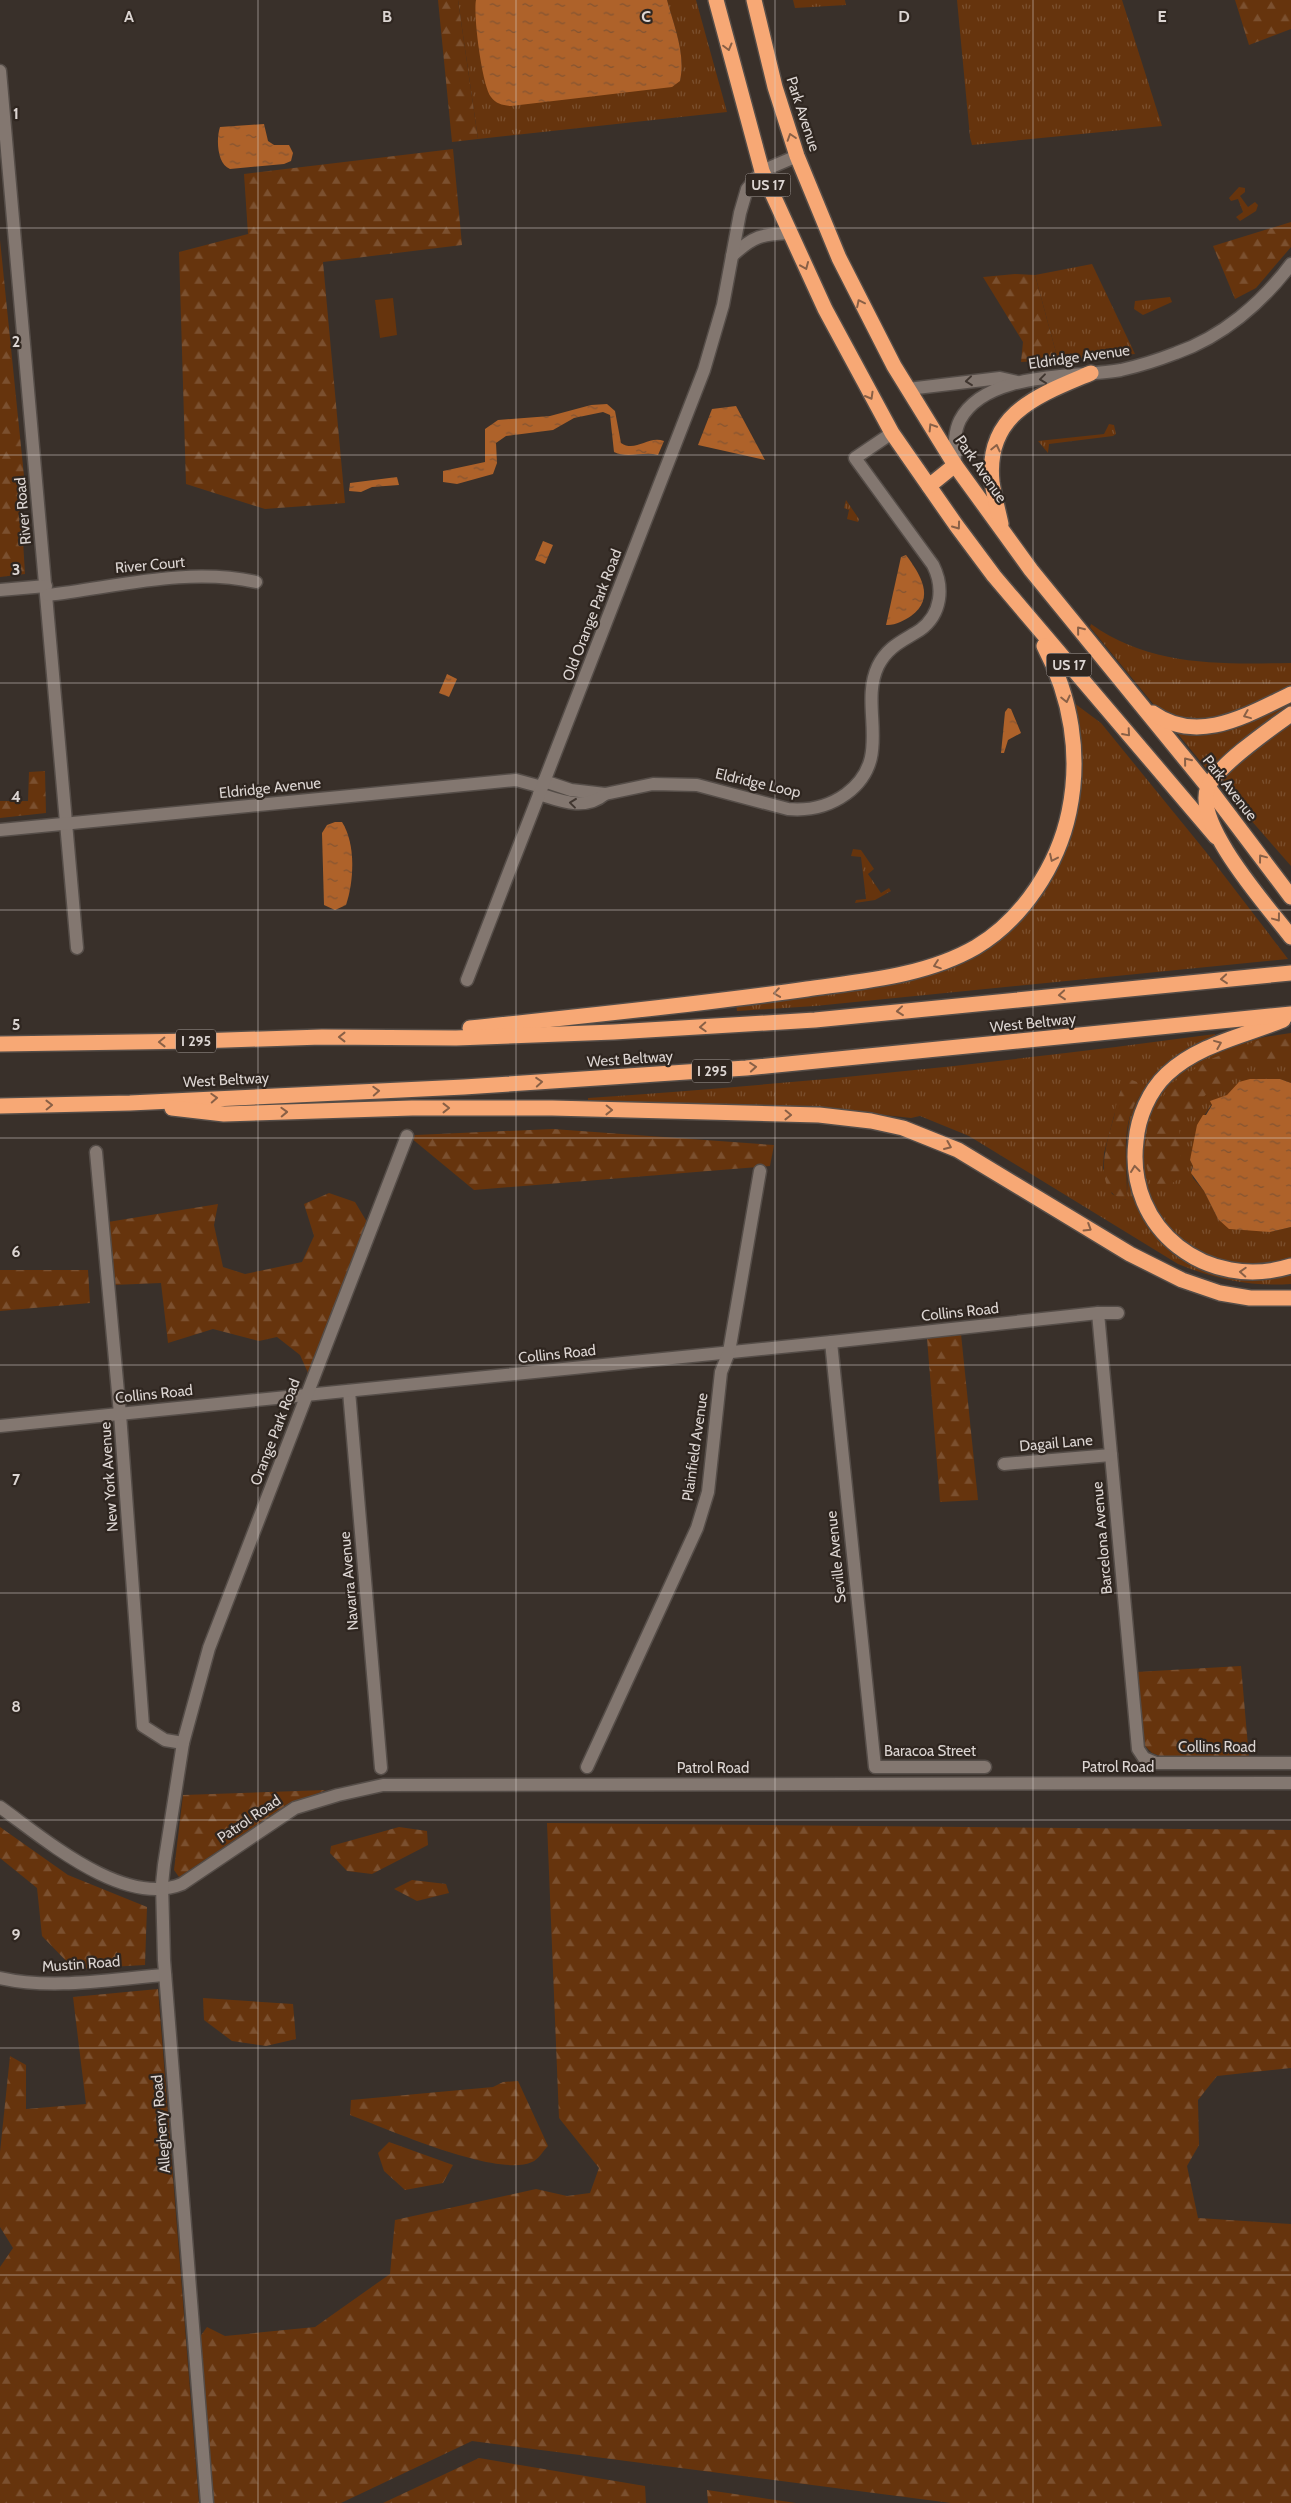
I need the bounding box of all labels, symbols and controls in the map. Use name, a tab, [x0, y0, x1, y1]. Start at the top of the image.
text: A	[124, 7, 134, 26]
text: B	[382, 7, 392, 26]
text: C	[641, 7, 651, 26]
text: D	[898, 7, 910, 26]
text: E	[1157, 7, 1167, 26]
one-way arrow	[722, 43, 732, 51]
street label: Park Avenue	[782, 74, 824, 154]
text: 1	[13, 104, 19, 123]
one-way arrow	[787, 133, 797, 142]
road number: US 17	[746, 174, 790, 196]
one-way arrow	[798, 261, 809, 270]
one-way arrow	[856, 299, 866, 308]
text: 2	[12, 332, 20, 351]
street label: Eldridge Avenue	[1027, 341, 1131, 373]
one-way arrow	[1039, 373, 1047, 384]
one-way arrow	[965, 376, 973, 387]
one-way arrow	[864, 391, 874, 400]
one-way arrow	[928, 423, 938, 432]
street label: Park Avenue	[951, 432, 1011, 506]
one-way arrow	[990, 443, 1000, 452]
street label: River Road	[11, 476, 35, 546]
one-way arrow	[951, 520, 960, 530]
street label: Old Orange Park Road	[559, 547, 625, 683]
street label: River Court	[114, 553, 186, 577]
text: 3	[12, 560, 20, 579]
one-way arrow	[1077, 627, 1085, 636]
road number: US 17	[1046, 654, 1092, 676]
one-way arrow	[1060, 695, 1071, 704]
one-way arrow	[1243, 709, 1252, 719]
one-way arrow	[1121, 727, 1130, 736]
street label: Park Avenue	[1199, 752, 1261, 825]
one-way arrow	[1184, 758, 1193, 767]
street label: Eldridge Loop	[714, 764, 802, 802]
street label: Eldridge Avenue	[218, 774, 322, 802]
text: 4	[11, 787, 21, 806]
one-way arrow	[568, 798, 576, 809]
one-way arrow	[1048, 853, 1059, 862]
one-way arrow	[1259, 855, 1267, 864]
one-way arrow	[1271, 912, 1280, 922]
one-way arrow	[933, 959, 941, 969]
one-way arrow	[1219, 974, 1227, 985]
one-way arrow	[773, 988, 781, 998]
one-way arrow	[1058, 989, 1066, 1000]
one-way arrow	[896, 1005, 904, 1016]
street label: West Beltway	[989, 1009, 1077, 1036]
text: 5	[12, 1015, 20, 1034]
one-way arrow	[699, 1021, 707, 1032]
road number: I 295	[176, 1030, 216, 1052]
one-way arrow	[338, 1032, 346, 1042]
one-way arrow	[158, 1037, 166, 1047]
one-way arrow	[1213, 1040, 1221, 1050]
street label: West Beltway	[586, 1047, 674, 1071]
road number: I 295	[692, 1060, 732, 1082]
one-way arrow	[749, 1062, 757, 1073]
street label: West Beltway	[182, 1069, 270, 1091]
one-way arrow	[535, 1077, 543, 1088]
one-way arrow	[373, 1085, 381, 1096]
one-way arrow	[210, 1093, 218, 1104]
one-way arrow	[45, 1100, 53, 1110]
one-way arrow	[442, 1103, 450, 1113]
one-way arrow	[605, 1105, 613, 1115]
one-way arrow	[280, 1107, 288, 1117]
one-way arrow	[785, 1109, 793, 1120]
one-way arrow	[943, 1139, 952, 1150]
one-way arrow	[1130, 1164, 1141, 1172]
one-way arrow	[1082, 1222, 1092, 1231]
text: 6	[12, 1242, 21, 1261]
one-way arrow	[1239, 1267, 1246, 1277]
street label: Collins Road	[920, 1299, 1000, 1325]
street label: Collins Road	[517, 1341, 597, 1367]
street label: Orange Park Road	[246, 1376, 304, 1488]
street label: Collins Road	[114, 1381, 194, 1407]
street label: Plainfield Avenue	[678, 1391, 712, 1502]
street label: New York Avenue	[96, 1421, 122, 1533]
street label: Dagail Lane	[1019, 1431, 1094, 1455]
text: 7	[12, 1470, 21, 1489]
street label: Barcelona Avenue	[1088, 1480, 1116, 1595]
street label: Seville Avenue	[822, 1510, 850, 1604]
street label: Navarra Avenue	[336, 1530, 362, 1631]
text: 8	[11, 1697, 21, 1716]
street label: Collins Road	[1178, 1738, 1256, 1756]
street label: Baracoa Street	[884, 1742, 976, 1760]
street label: Patrol Road	[1082, 1758, 1154, 1776]
street label: Patrol Road	[677, 1759, 749, 1777]
street label: Patrol Road	[214, 1791, 284, 1847]
text: 9	[12, 1925, 21, 1944]
street label: Mustin Road	[41, 1952, 121, 1976]
street label: Allegheny Road	[148, 2074, 174, 2174]

